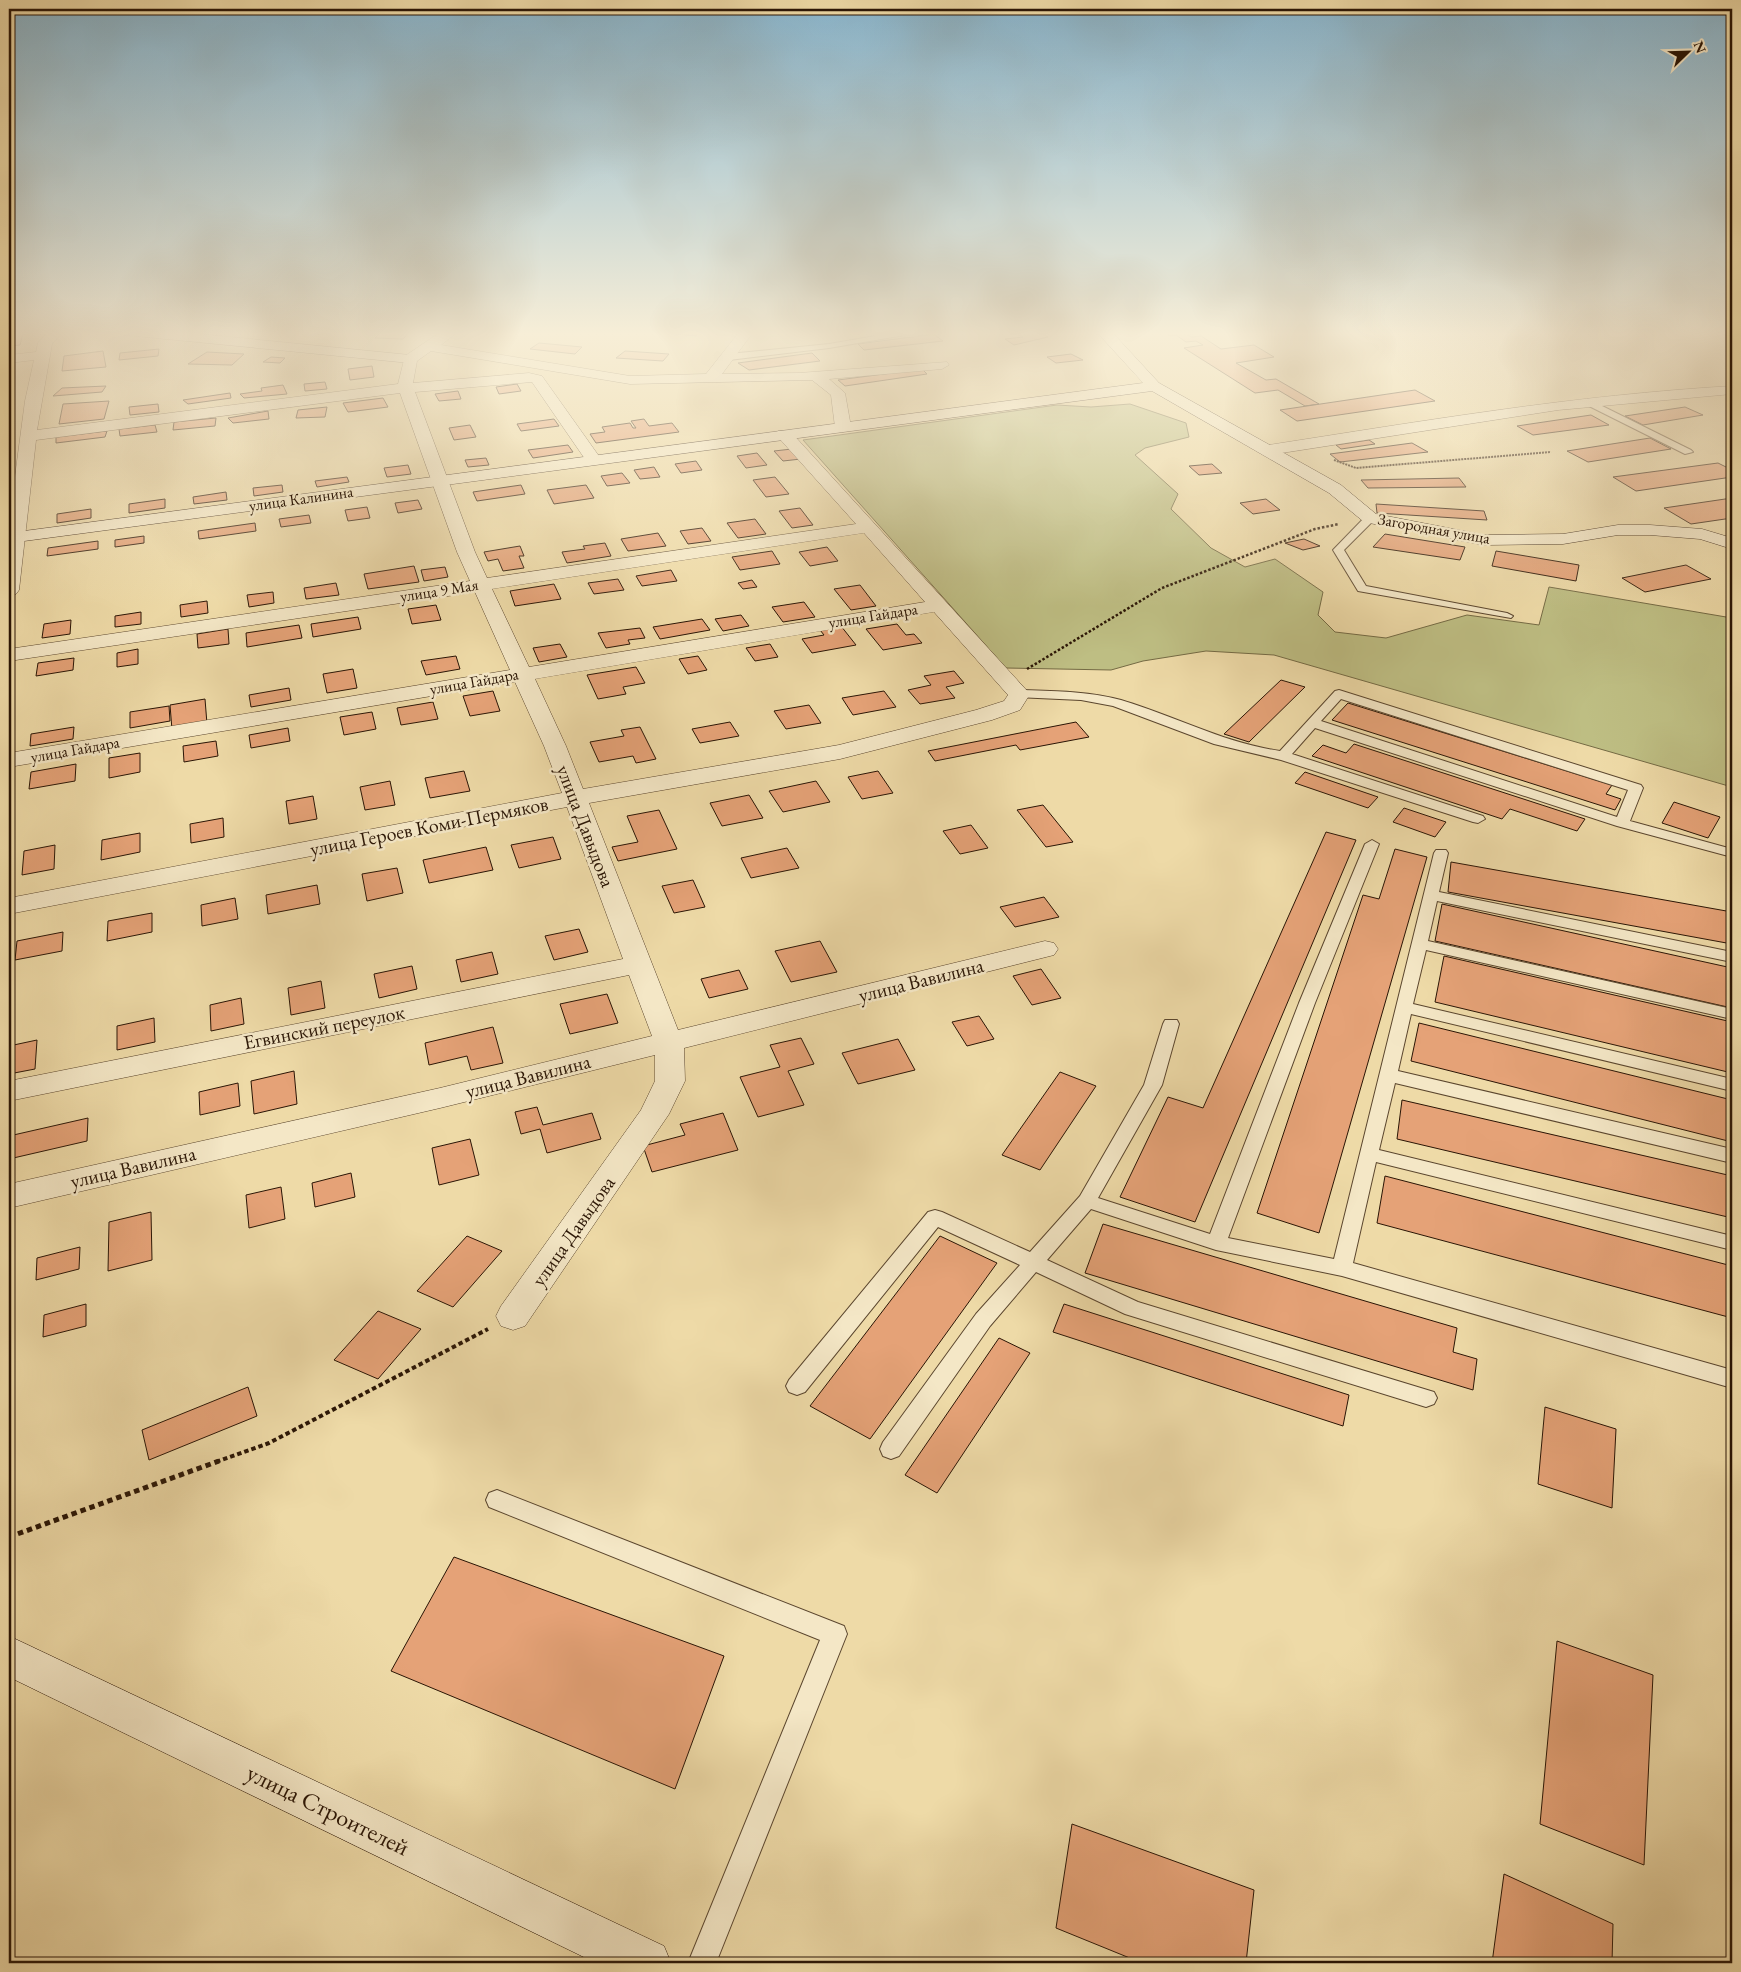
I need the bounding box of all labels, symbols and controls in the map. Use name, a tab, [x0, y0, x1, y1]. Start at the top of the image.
north arrow	[1664, 28, 1714, 78]
text: N	[1689, 38, 1711, 56]
street label: улица Калинина	[248, 481, 355, 516]
street label: Загородная улица	[1376, 508, 1492, 549]
street label: улица 9 Мая	[398, 574, 480, 607]
street label: улица Гайдара	[827, 598, 920, 633]
street label: улица Гайдара	[428, 663, 521, 700]
street label: улица Гайдара	[29, 731, 122, 768]
street label: улица Давыдова	[551, 761, 621, 891]
street label: улица Героев Коми-Пермяков	[308, 790, 550, 862]
street label: улица Вавилина	[856, 952, 986, 1008]
street label: Егвинский переулок	[241, 999, 407, 1055]
street label: улица Вавилина	[463, 1048, 593, 1104]
street label: улица Вавилина	[68, 1140, 198, 1194]
street label: улица Давыдова	[525, 1171, 621, 1291]
street label: улица Строителей	[242, 1757, 415, 1863]

